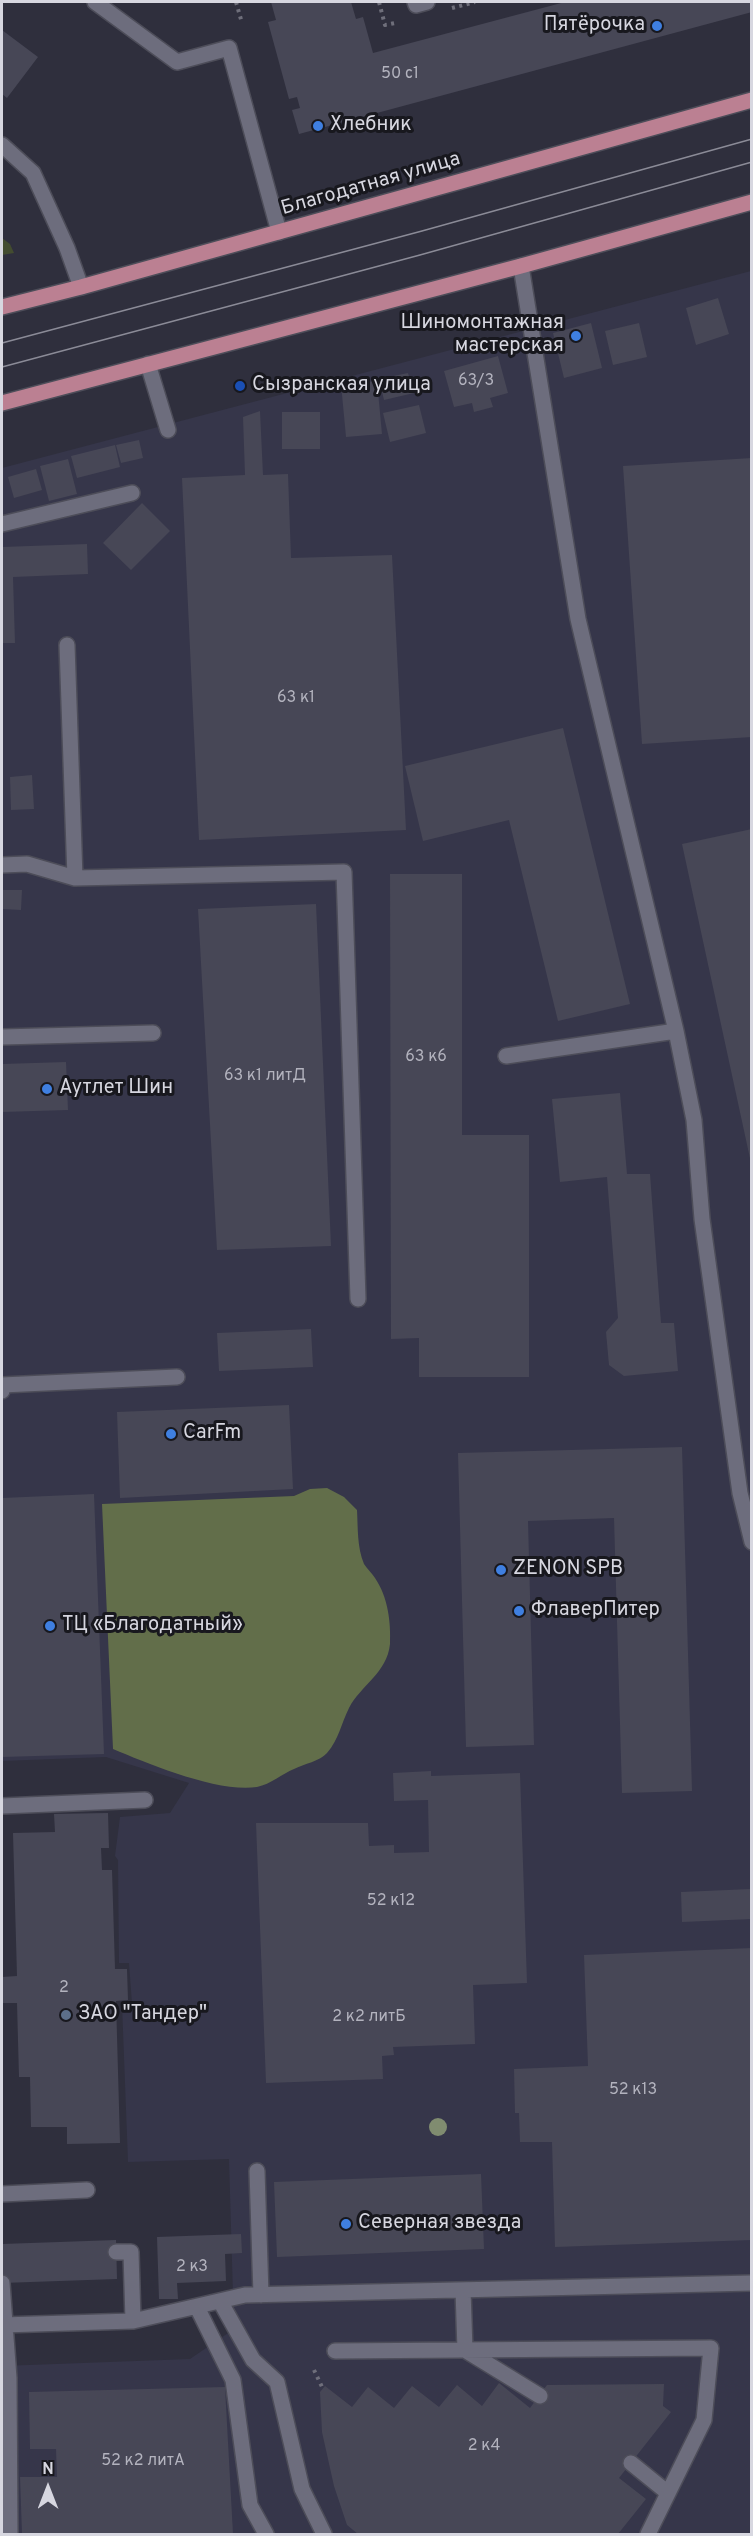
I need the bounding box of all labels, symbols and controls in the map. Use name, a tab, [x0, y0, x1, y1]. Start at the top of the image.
place label: Пятёрочка	[544, 14, 645, 38]
marker: Пятёрочка	[650, 19, 664, 33]
house number: 50 с1	[381, 65, 419, 85]
place label: Хлебник	[330, 114, 412, 138]
marker: Хлебник	[311, 119, 325, 133]
street label: Благодатная улица	[279, 148, 463, 222]
place label: Шиномонтажная мастерская	[401, 312, 564, 359]
marker: Шиномонтажная мастерская	[569, 329, 583, 343]
house number: 63/3	[458, 372, 494, 392]
place label: Сызранская улица	[252, 374, 431, 398]
marker: Сызранская улица	[233, 379, 247, 393]
house number: 63 к1	[277, 689, 315, 709]
house number: 63 к6	[405, 1048, 447, 1068]
house number: 63 к1 литД	[224, 1067, 306, 1087]
place label: Аутлет Шин	[59, 1077, 173, 1101]
marker: Аутлет Шин	[40, 1082, 54, 1096]
place label: CarFm	[183, 1422, 241, 1446]
marker: CarFm	[164, 1427, 178, 1441]
place label: ZENON SPB	[513, 1558, 623, 1582]
marker: ZENON SPB	[494, 1563, 508, 1577]
place label: ФлаверПитер	[531, 1599, 660, 1623]
marker: ФлаверПитер	[512, 1604, 526, 1618]
place label: ТЦ «Благодатный»	[62, 1614, 243, 1638]
marker: ТЦ «Благодатный»	[43, 1619, 57, 1633]
house number: 52 к12	[367, 1892, 415, 1912]
house number: 2	[59, 1979, 69, 1999]
place label: ЗАО "Тандер"	[78, 2003, 207, 2027]
marker: ЗАО "Тандер"	[59, 2008, 73, 2022]
house number: 2 к2 литБ	[332, 2008, 406, 2028]
house number: 52 к13	[609, 2081, 657, 2101]
place label: Северная звезда	[358, 2212, 521, 2236]
marker: Северная звезда	[339, 2217, 353, 2231]
house number: 2 к3	[176, 2258, 208, 2278]
house number: 2 к4	[468, 2437, 500, 2457]
house number: 52 к2 литА	[101, 2452, 185, 2472]
north arrow	[18, 2458, 78, 2518]
text: N	[42, 2460, 54, 2480]

